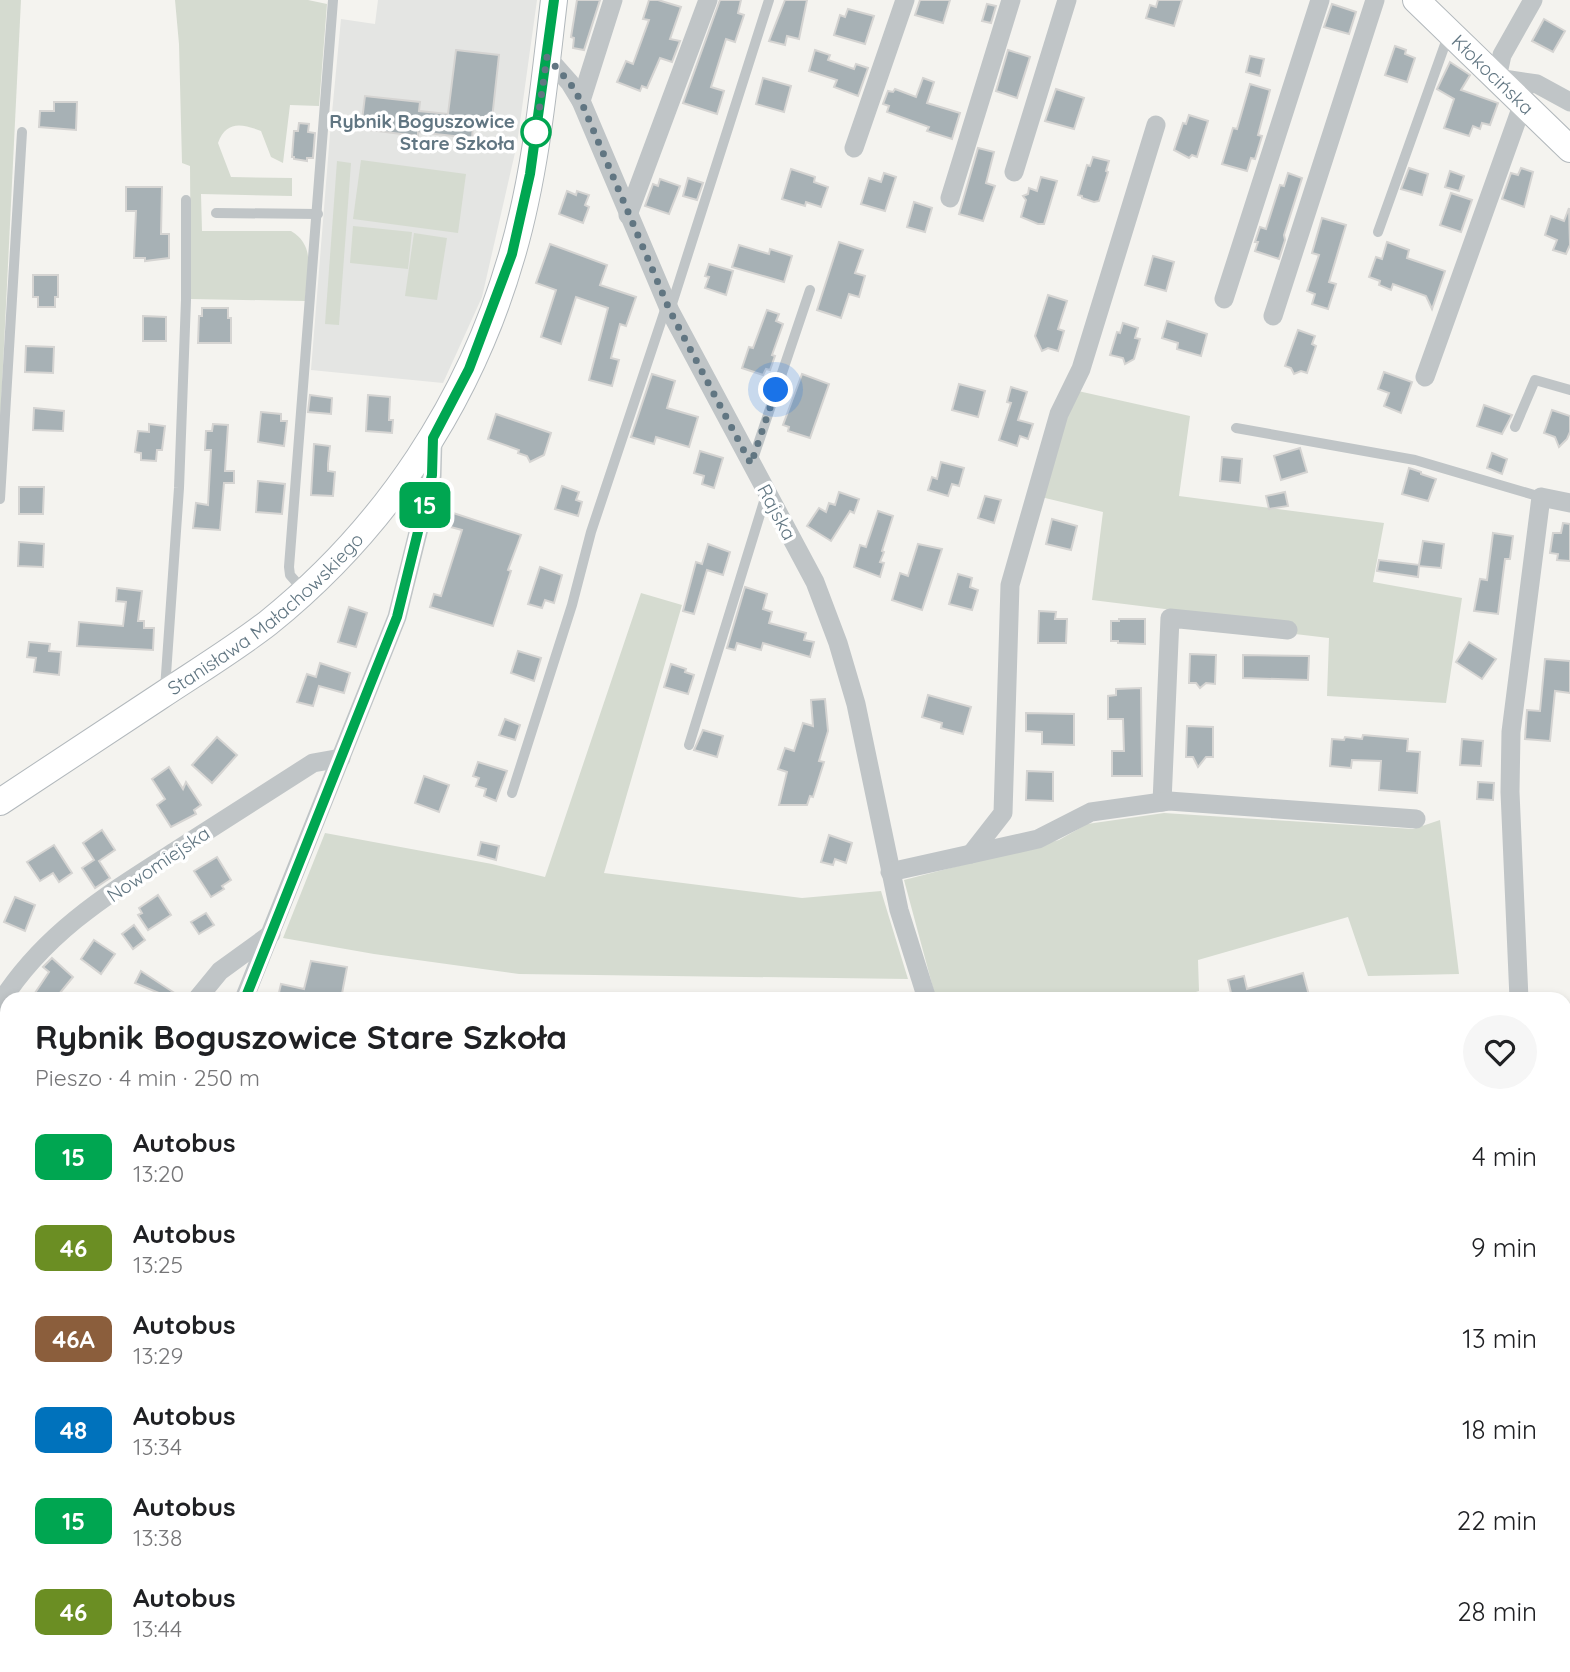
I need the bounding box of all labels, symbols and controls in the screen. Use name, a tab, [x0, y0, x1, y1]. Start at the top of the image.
street label: Kłokocińska	[1447, 29, 1539, 120]
place label: Rybnik Boguszowice Stare Szkoła	[329, 109, 515, 155]
marker: Rybnik Boguszowice Stare Szkoła	[521, 117, 551, 147]
your location	[758, 372, 793, 407]
street label: Rajska	[752, 480, 802, 544]
line badge: 15	[394, 482, 457, 528]
text: 15	[413, 490, 437, 520]
street label: Stanisława Małachowskiego	[163, 528, 368, 700]
street label: Nowomiejska	[102, 821, 214, 907]
button: heart	[1463, 1015, 1537, 1089]
text: Rybnik Boguszowice Stare Szkoła	[35, 1016, 567, 1057]
text: Pieszo · 4 min · 250 m	[35, 1063, 260, 1092]
text: Autobus	[133, 1126, 235, 1159]
text: 4 min	[1472, 1140, 1537, 1173]
text: 15	[62, 1142, 85, 1172]
text: 13:20	[133, 1159, 184, 1188]
text: Autobus	[133, 1217, 235, 1250]
text: 9 min	[1471, 1231, 1537, 1264]
text: 46	[60, 1233, 87, 1263]
text: 13:25	[133, 1250, 183, 1279]
text: Autobus	[133, 1308, 235, 1341]
text: 13 min	[1462, 1322, 1537, 1355]
text: 46A	[52, 1324, 95, 1354]
text: 13:29	[133, 1341, 183, 1370]
text: Autobus	[133, 1399, 235, 1432]
text: 18 min	[1462, 1413, 1537, 1446]
text: 48	[60, 1415, 87, 1445]
text: 13:34	[133, 1432, 182, 1461]
text: Autobus	[133, 1490, 235, 1523]
text: 22 min	[1457, 1504, 1537, 1537]
text: 15	[62, 1506, 85, 1536]
text: 13:38	[133, 1523, 182, 1552]
text: Autobus	[133, 1581, 235, 1614]
text: 28 min	[1457, 1595, 1537, 1628]
text: 46	[60, 1597, 87, 1627]
text: 13:44	[133, 1614, 182, 1643]

